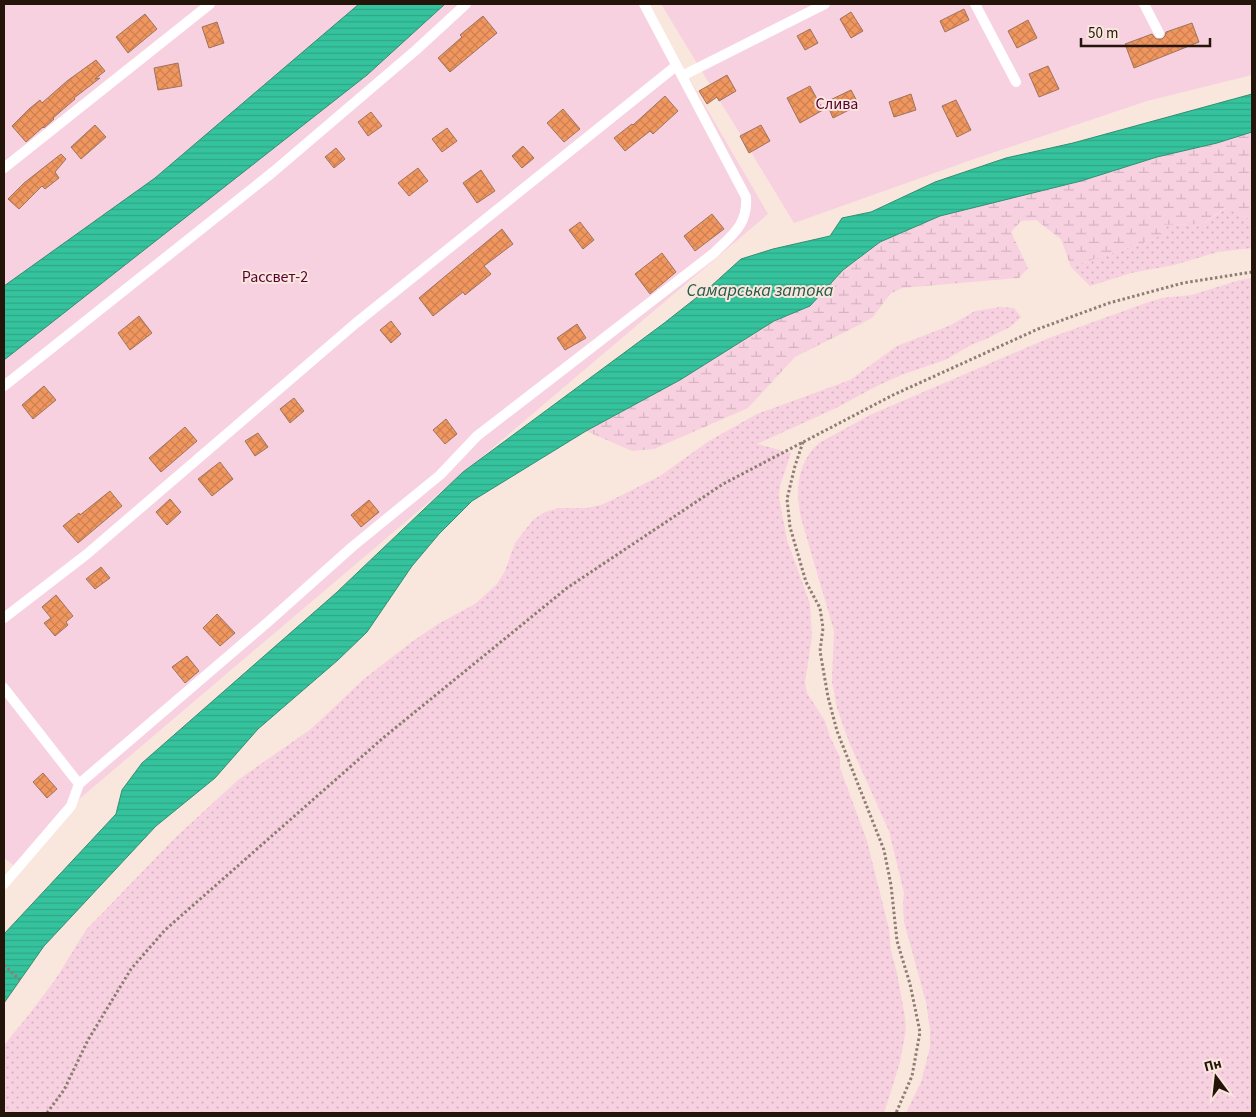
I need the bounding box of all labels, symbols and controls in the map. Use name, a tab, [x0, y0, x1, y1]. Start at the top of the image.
scale bar	[1081, 15, 1210, 47]
text: 50 m	[1088, 23, 1118, 44]
park label: Слива	[816, 93, 858, 115]
park label: Рассвет-2	[242, 266, 308, 288]
water label: Самарська затока	[687, 278, 834, 303]
north arrow	[1191, 1052, 1241, 1102]
text: Пн	[1202, 1053, 1224, 1077]

